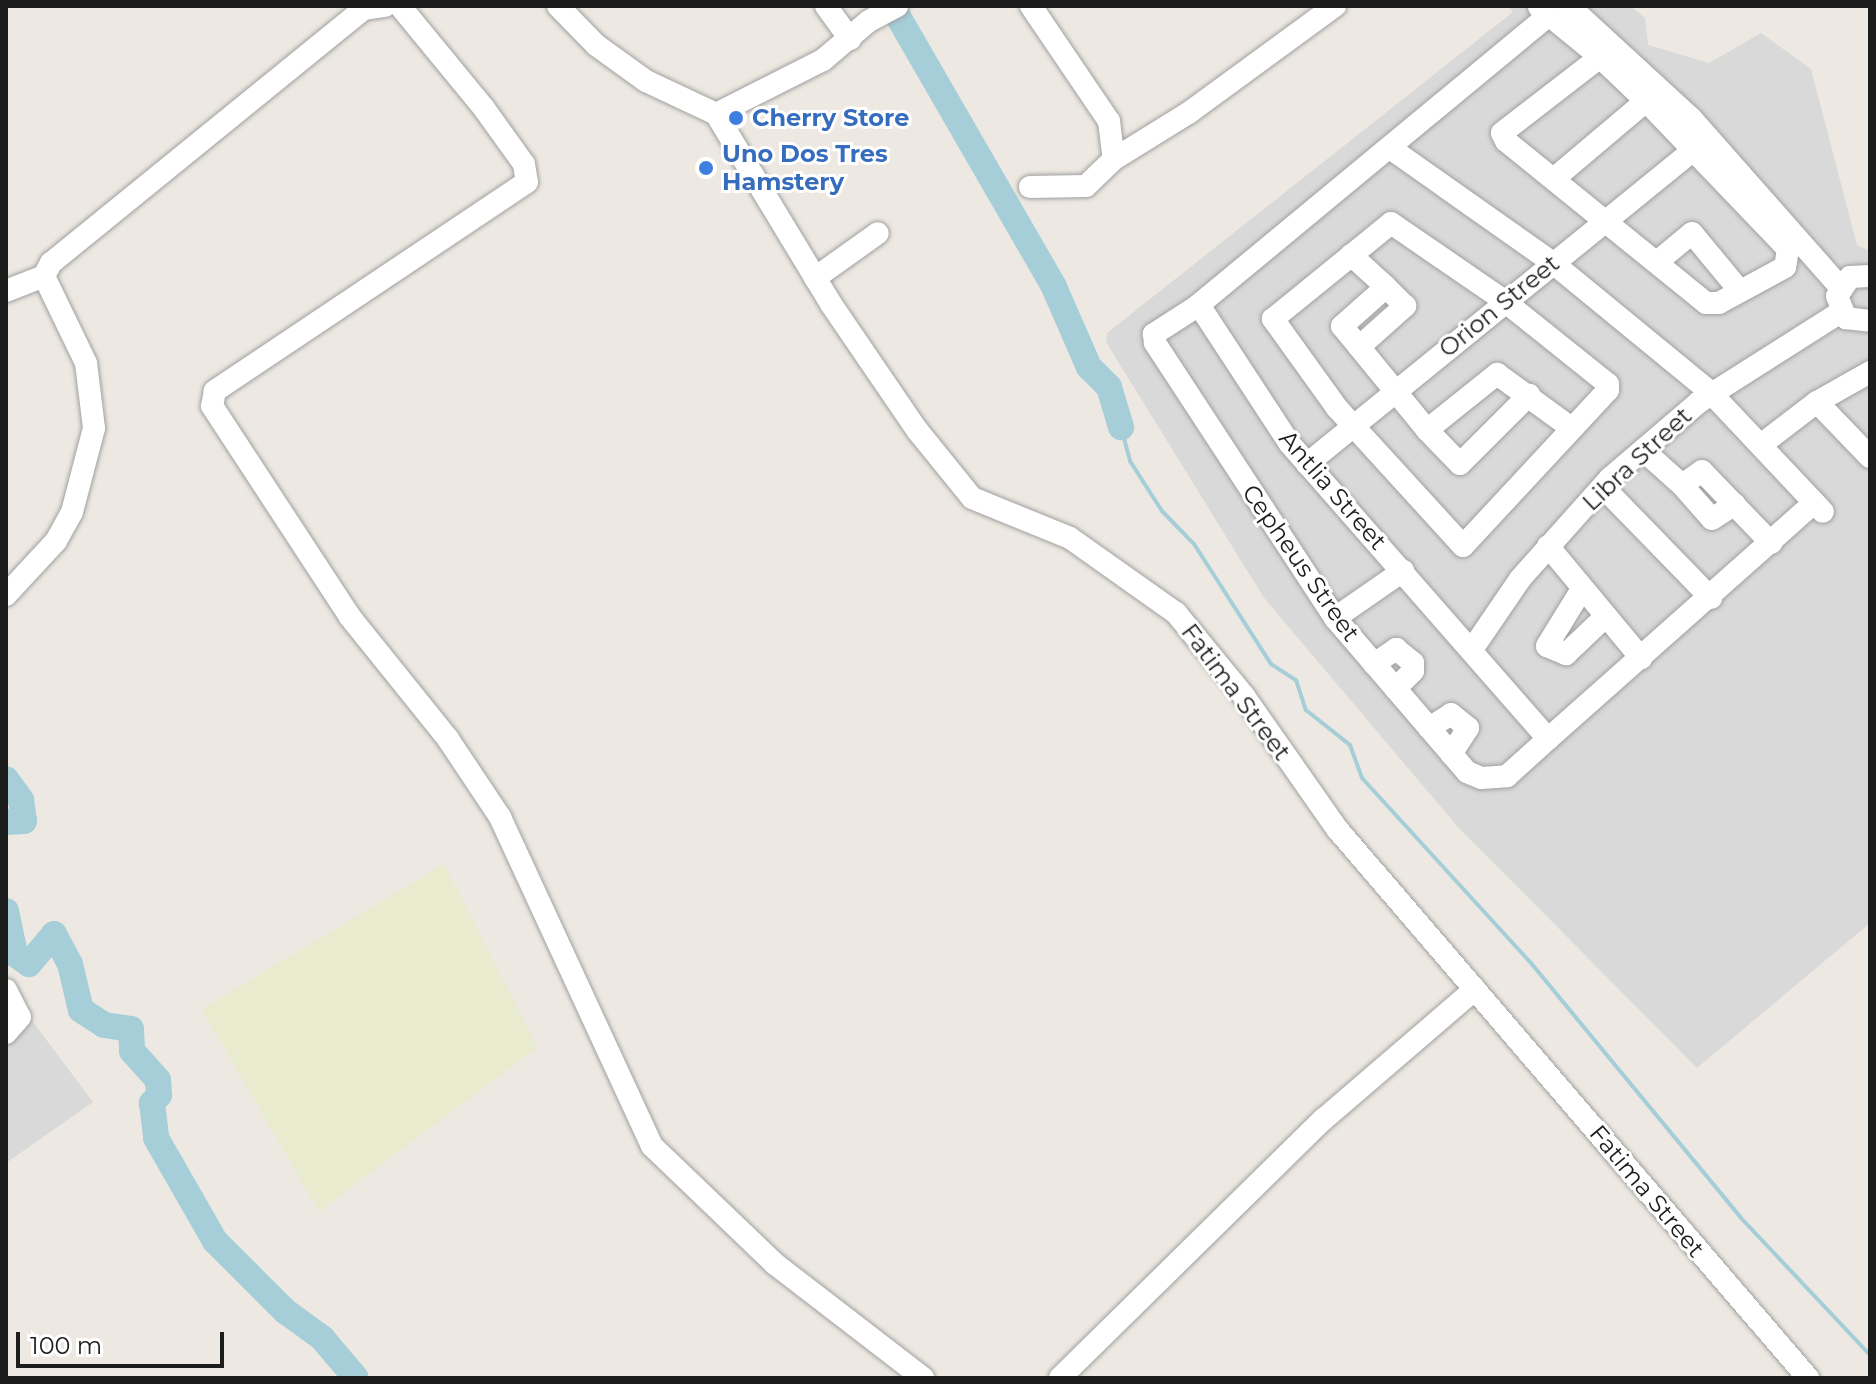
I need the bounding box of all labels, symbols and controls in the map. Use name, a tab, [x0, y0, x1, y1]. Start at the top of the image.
place label: Cherry Store	[752, 104, 909, 132]
marker: Cherry Store	[727, 109, 745, 127]
place label: Uno Dos Tres Hamstery	[722, 140, 888, 196]
marker: Uno Dos Tres Hamstery	[697, 159, 715, 177]
street label: Orion Street	[1433, 249, 1565, 363]
street label: Libra Street	[1577, 401, 1697, 517]
street label: Antlia Street	[1273, 424, 1393, 556]
street label: Cepheus Street	[1236, 479, 1366, 647]
street label: Fatima Street	[1175, 618, 1297, 766]
street label: Fatima Street	[1583, 1119, 1711, 1263]
scale bar	[20, 1316, 228, 1366]
text: 100 m	[30, 1331, 102, 1360]

